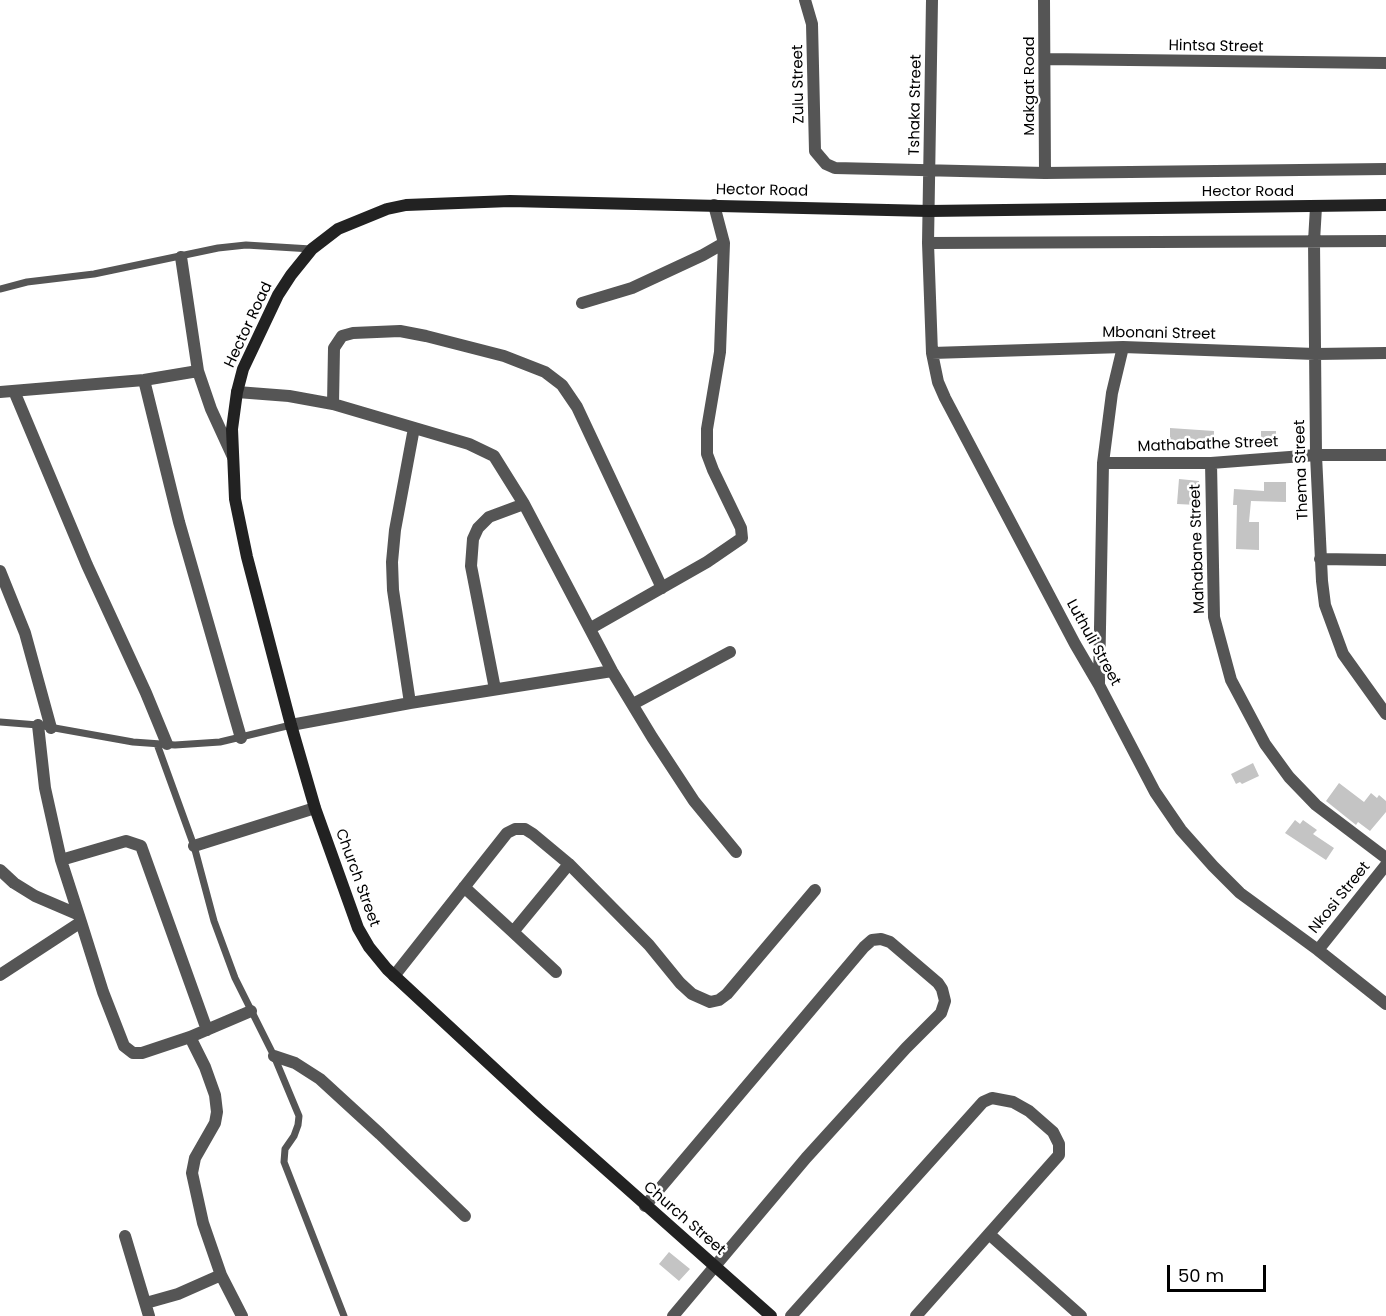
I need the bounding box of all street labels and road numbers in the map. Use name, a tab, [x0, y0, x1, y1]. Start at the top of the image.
street label: Makgat Road	[1021, 36, 1039, 136]
street label: Hintsa Street	[1168, 37, 1264, 57]
street label: Zulu Street	[789, 44, 809, 124]
street label: Tshaka Street	[906, 54, 926, 156]
street label: Hector Road	[716, 181, 808, 201]
street label: Hector Road	[1202, 183, 1294, 201]
street label: Hector Road	[221, 279, 277, 371]
street label: Mbonani Street	[1102, 324, 1216, 344]
street label: Thema Street	[1291, 419, 1313, 521]
street label: Mathabathe Street	[1137, 434, 1279, 456]
street label: Mahabane Street	[1187, 484, 1209, 614]
street label: Luthuli Street	[1062, 597, 1124, 689]
street label: Church Street	[331, 827, 383, 929]
street label: Nkosi Street	[1306, 858, 1374, 938]
street label: Church Street	[639, 1178, 729, 1260]

